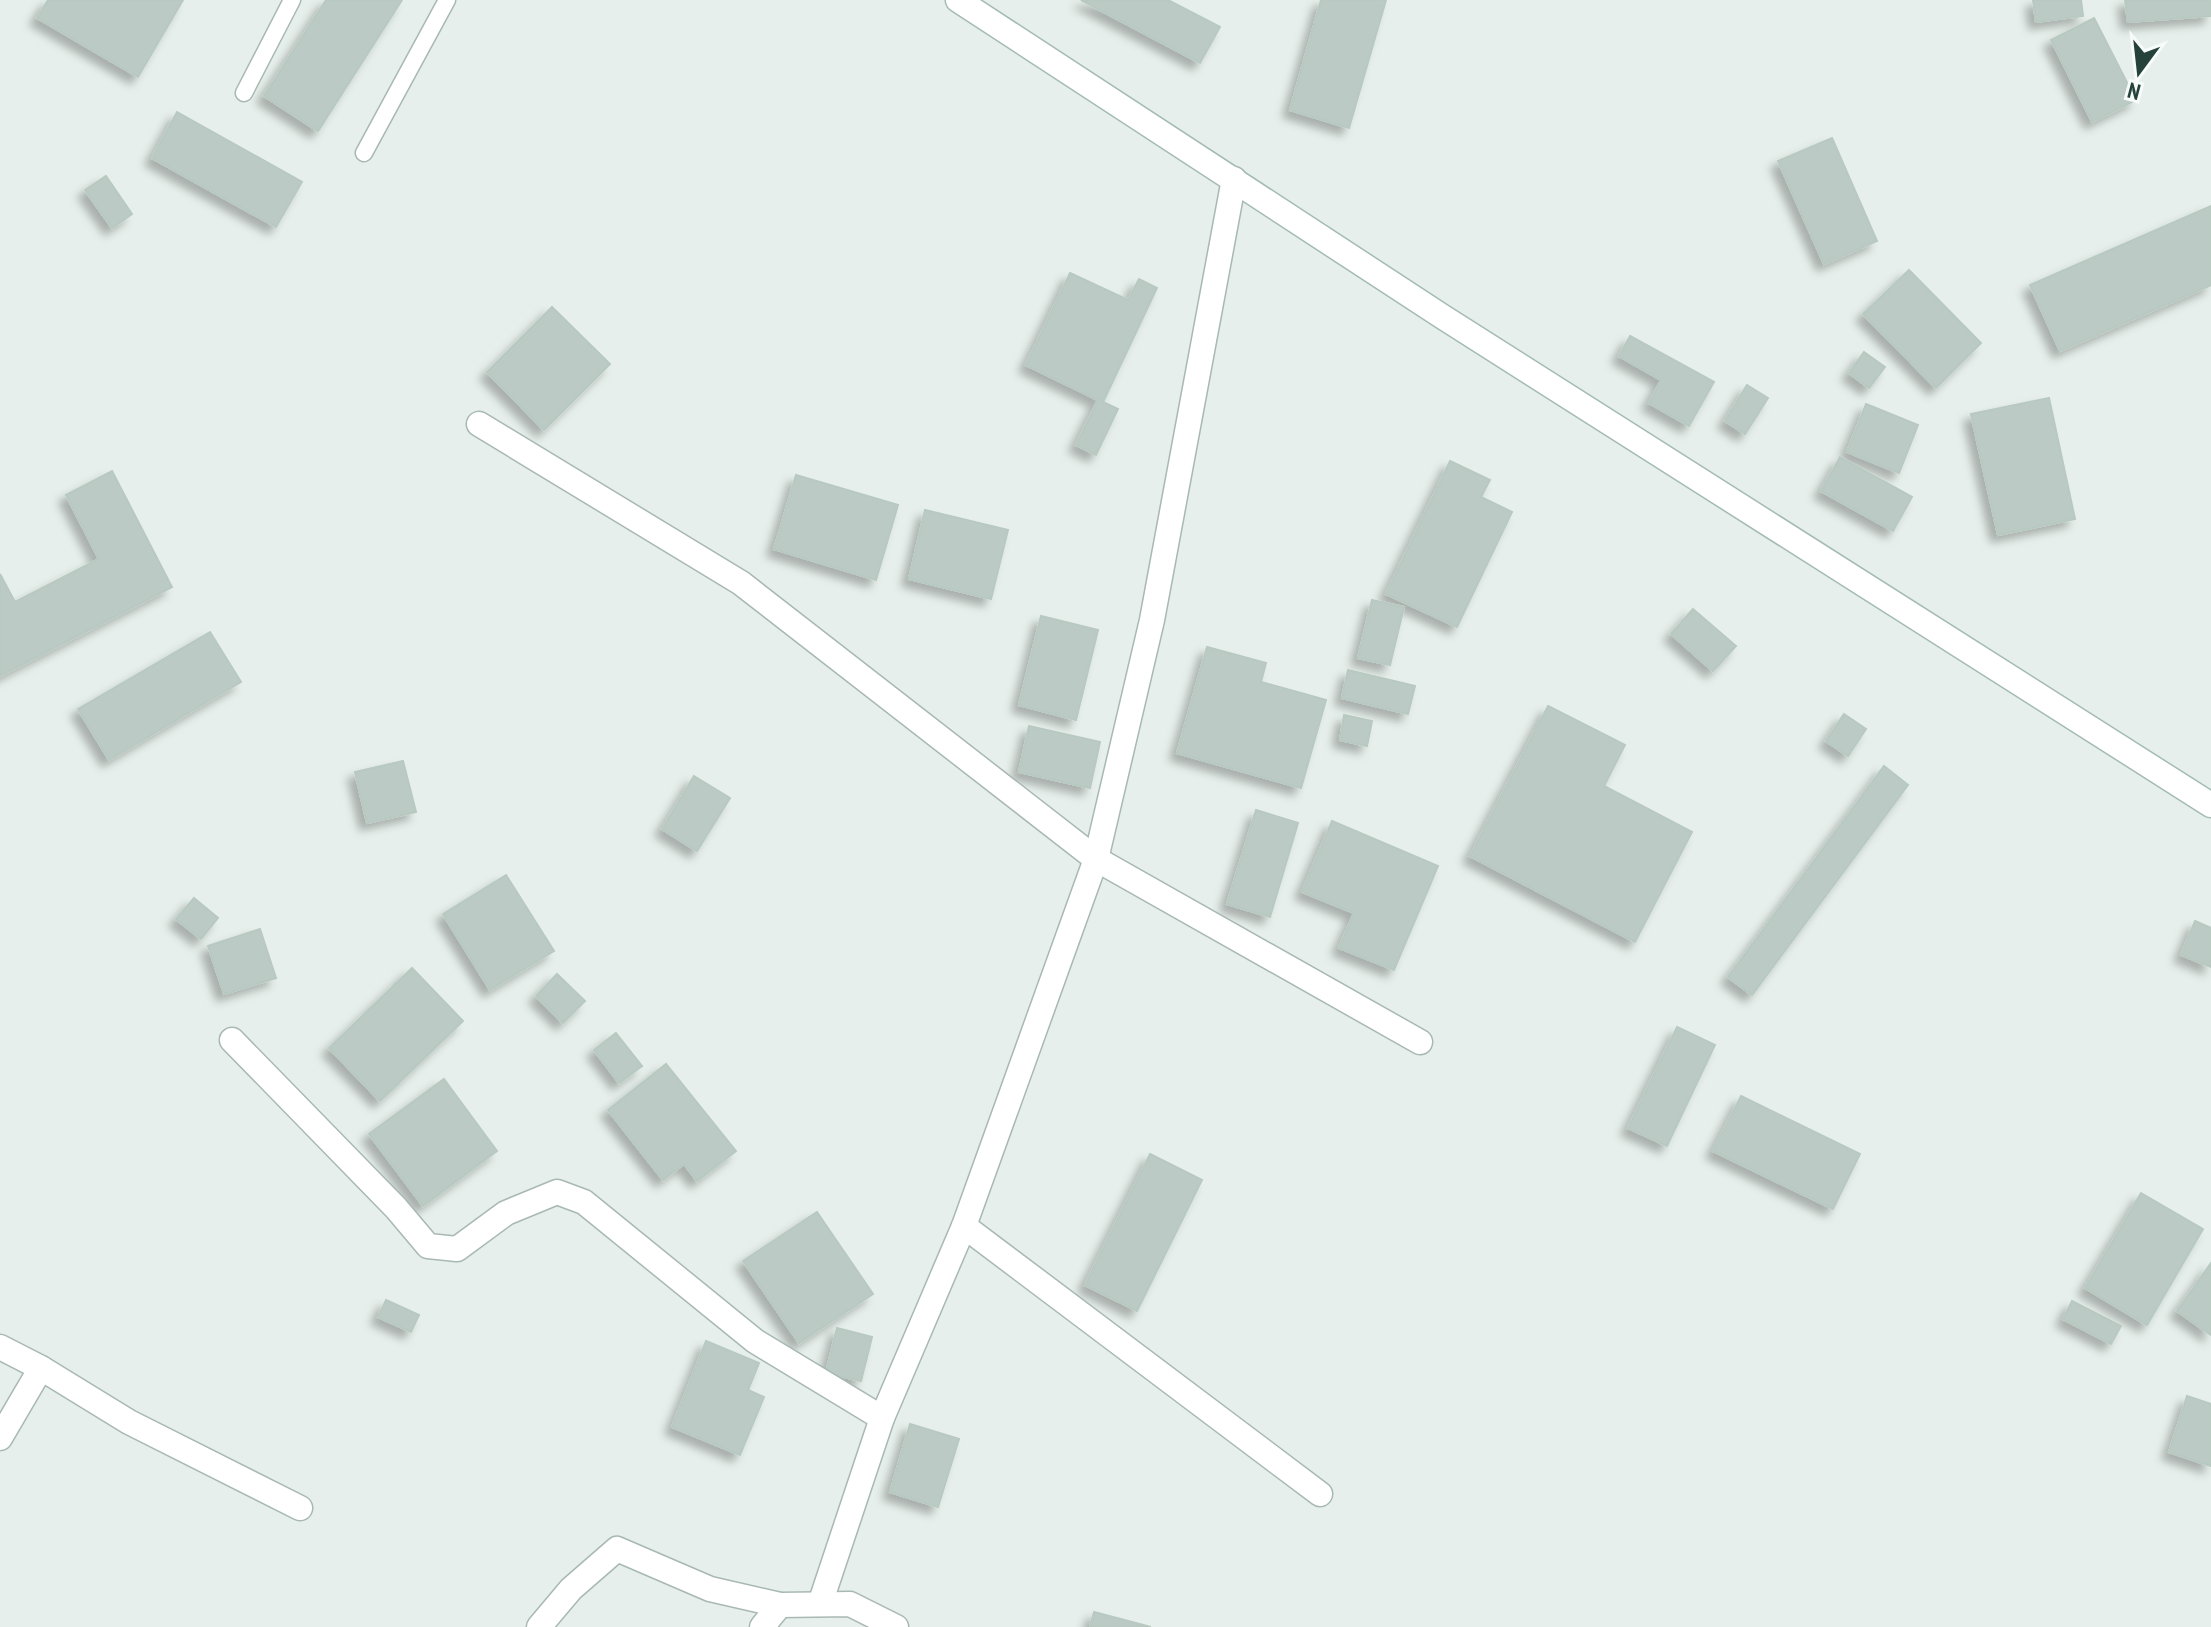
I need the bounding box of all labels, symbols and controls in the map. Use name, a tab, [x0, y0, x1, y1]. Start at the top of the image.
north arrow	[2099, 32, 2179, 112]
text: N	[2124, 76, 2143, 106]

